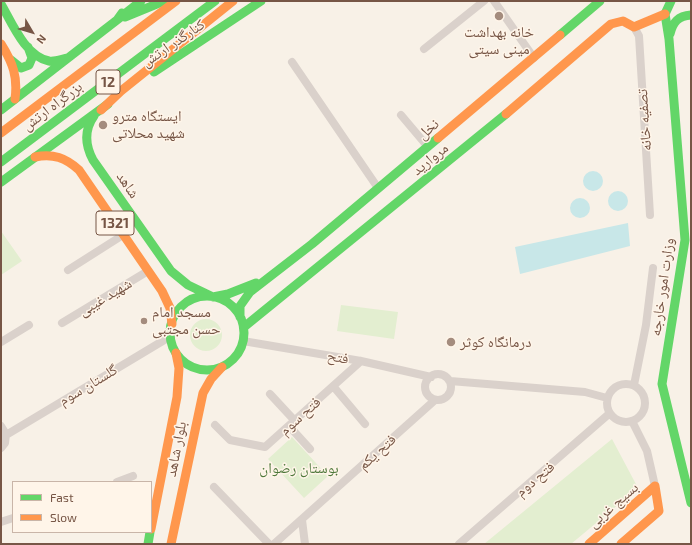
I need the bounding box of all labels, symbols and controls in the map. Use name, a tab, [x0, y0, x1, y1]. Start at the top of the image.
marker: خانه بهداشت مینی سیتی	[493, 10, 505, 22]
north arrow	[12, 12, 52, 52]
street label: کنارگذر ارتش	[138, 15, 208, 71]
place label: خانه بهداشت مینی سیتی	[464, 23, 534, 58]
text: N	[34, 33, 49, 47]
road number: 12	[96, 70, 120, 94]
street label: بزرگراه ارتش	[18, 77, 86, 135]
street label: تصفیه خانه	[633, 88, 655, 152]
place label: ایستگاه مترو شهید محلاتی	[112, 107, 185, 142]
street label: نخل	[413, 115, 443, 143]
marker: ایستگاه مترو شهید محلاتی	[97, 119, 109, 131]
street label: مروارید	[408, 139, 452, 179]
street label: شاهد	[113, 168, 143, 202]
road number: 1321	[96, 211, 134, 235]
street label: وزارت امور خارجه	[646, 237, 678, 337]
street label: شهید غیبی	[75, 274, 135, 320]
place label: مسجد امام حسن مجتبی	[152, 303, 221, 338]
marker: مسجد امام حسن مجتبی	[139, 316, 149, 326]
place label: درمانگاه کوثر	[460, 333, 531, 351]
marker: درمانگاه کوثر	[445, 336, 457, 348]
street label: فتح	[326, 346, 350, 368]
street label: گلستان سوم	[55, 360, 121, 410]
street label: فتح سوم	[276, 393, 324, 439]
street label: بلوار شاهد	[162, 420, 190, 478]
street label: فتح یکم	[354, 430, 400, 474]
street label: فتح دوم	[512, 457, 558, 501]
park label: بوستان رضوان	[259, 459, 339, 477]
street label: بسیج غربی	[584, 478, 642, 532]
legend	[12, 481, 152, 533]
text: Fast	[50, 490, 73, 504]
text: Slow	[50, 510, 77, 524]

